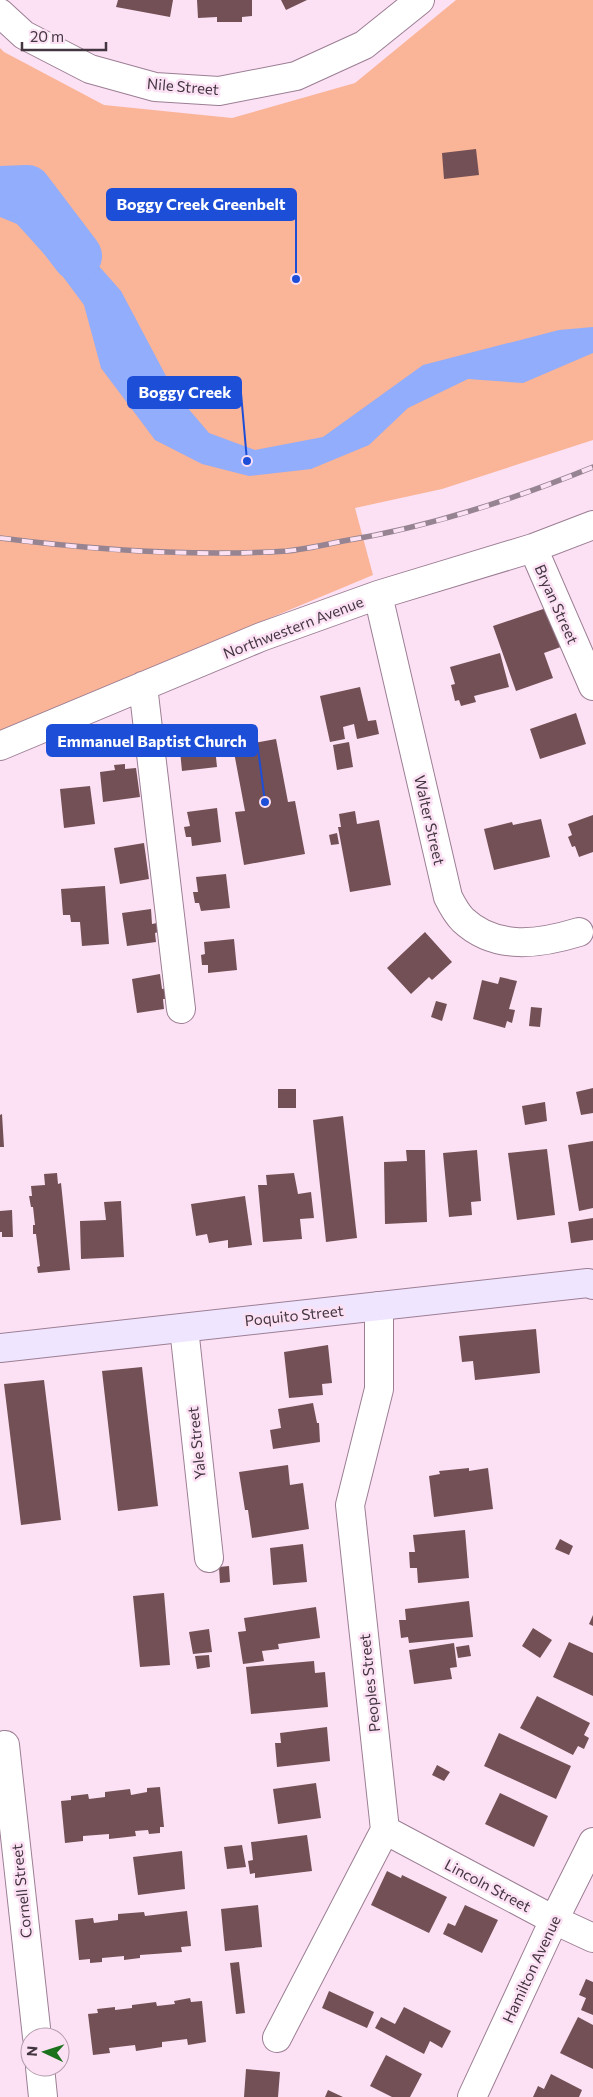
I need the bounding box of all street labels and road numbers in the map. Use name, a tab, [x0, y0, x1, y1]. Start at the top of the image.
street label: Nile Street	[146, 74, 220, 98]
street label: Bryan Street	[531, 562, 583, 646]
street label: Northwestern Avenue	[220, 592, 366, 662]
street label: Walter Street	[411, 773, 449, 867]
street label: Poquito Street	[244, 1301, 344, 1329]
street label: Yale Street	[183, 1406, 209, 1480]
street label: Peoples Street	[355, 1633, 383, 1733]
street label: Cornell Street	[7, 1843, 35, 1939]
street label: Lincoln Street	[442, 1855, 534, 1915]
street label: Hamilton Avenue	[498, 1912, 564, 2026]

